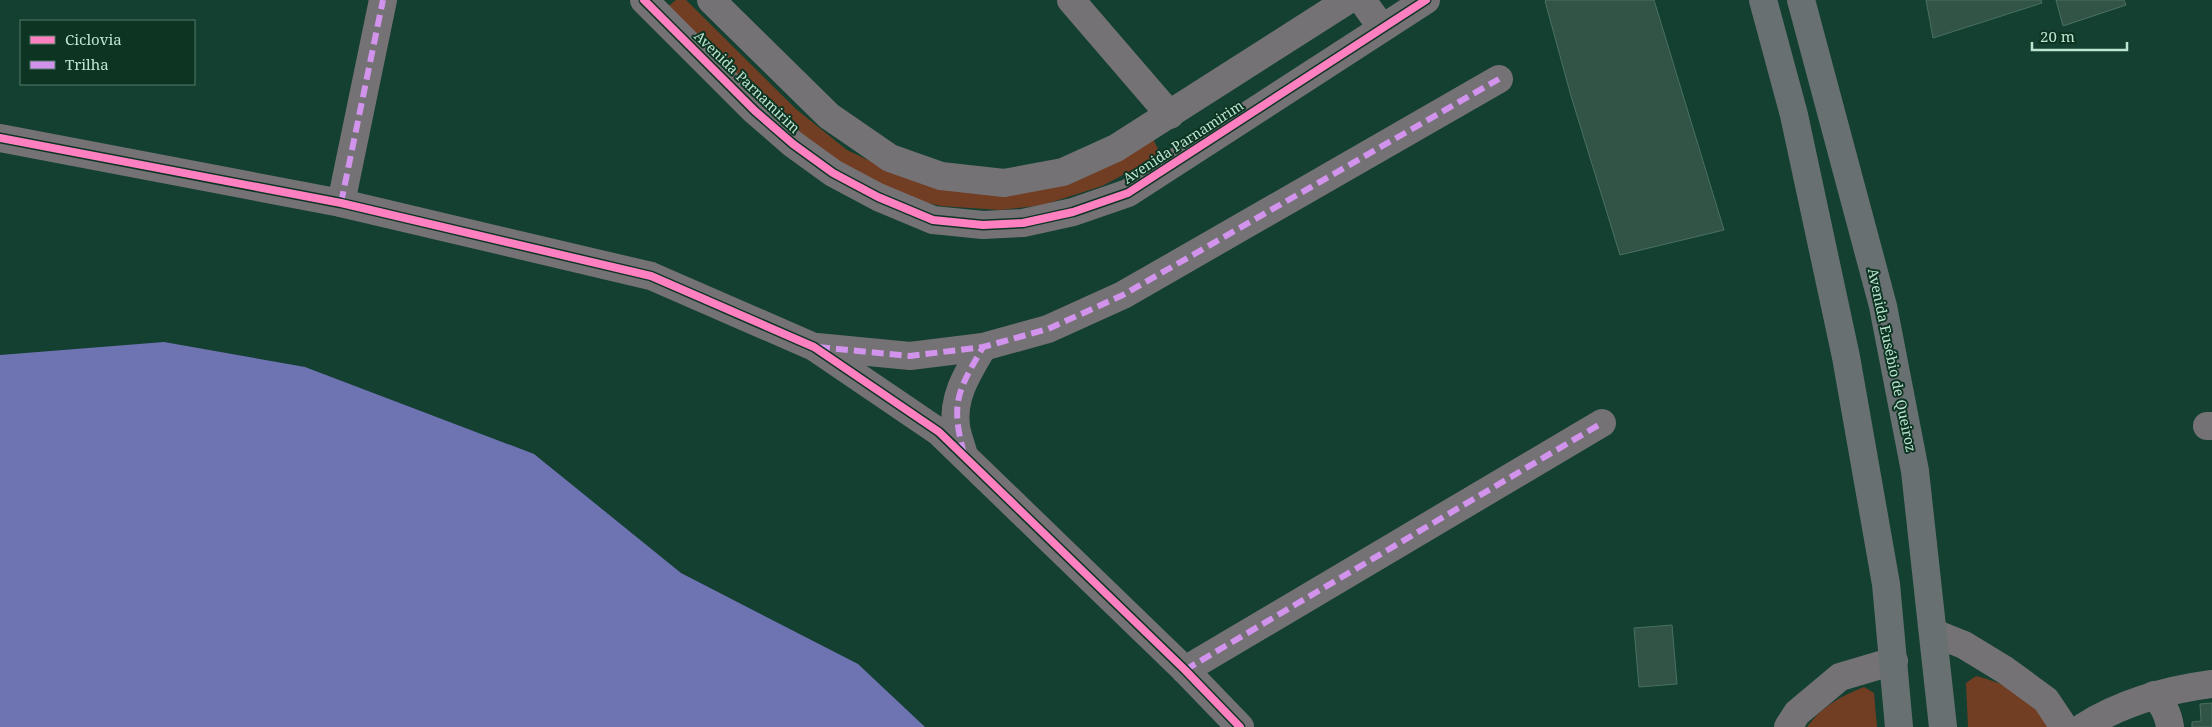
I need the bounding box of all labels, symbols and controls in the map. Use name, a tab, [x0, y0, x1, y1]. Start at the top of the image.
legend	[20, 20, 195, 85]
scale bar	[2032, 20, 2127, 52]
street label: Avenida Parnamirim	[690, 26, 804, 137]
text: 20 m	[2040, 26, 2075, 46]
text: Ciclovia	[65, 29, 122, 49]
text: Trilha	[65, 54, 109, 74]
street label: Avenida Parnamirim	[1119, 95, 1247, 188]
street label: Avenida Eusébio de Queiroz	[1864, 266, 1921, 453]

